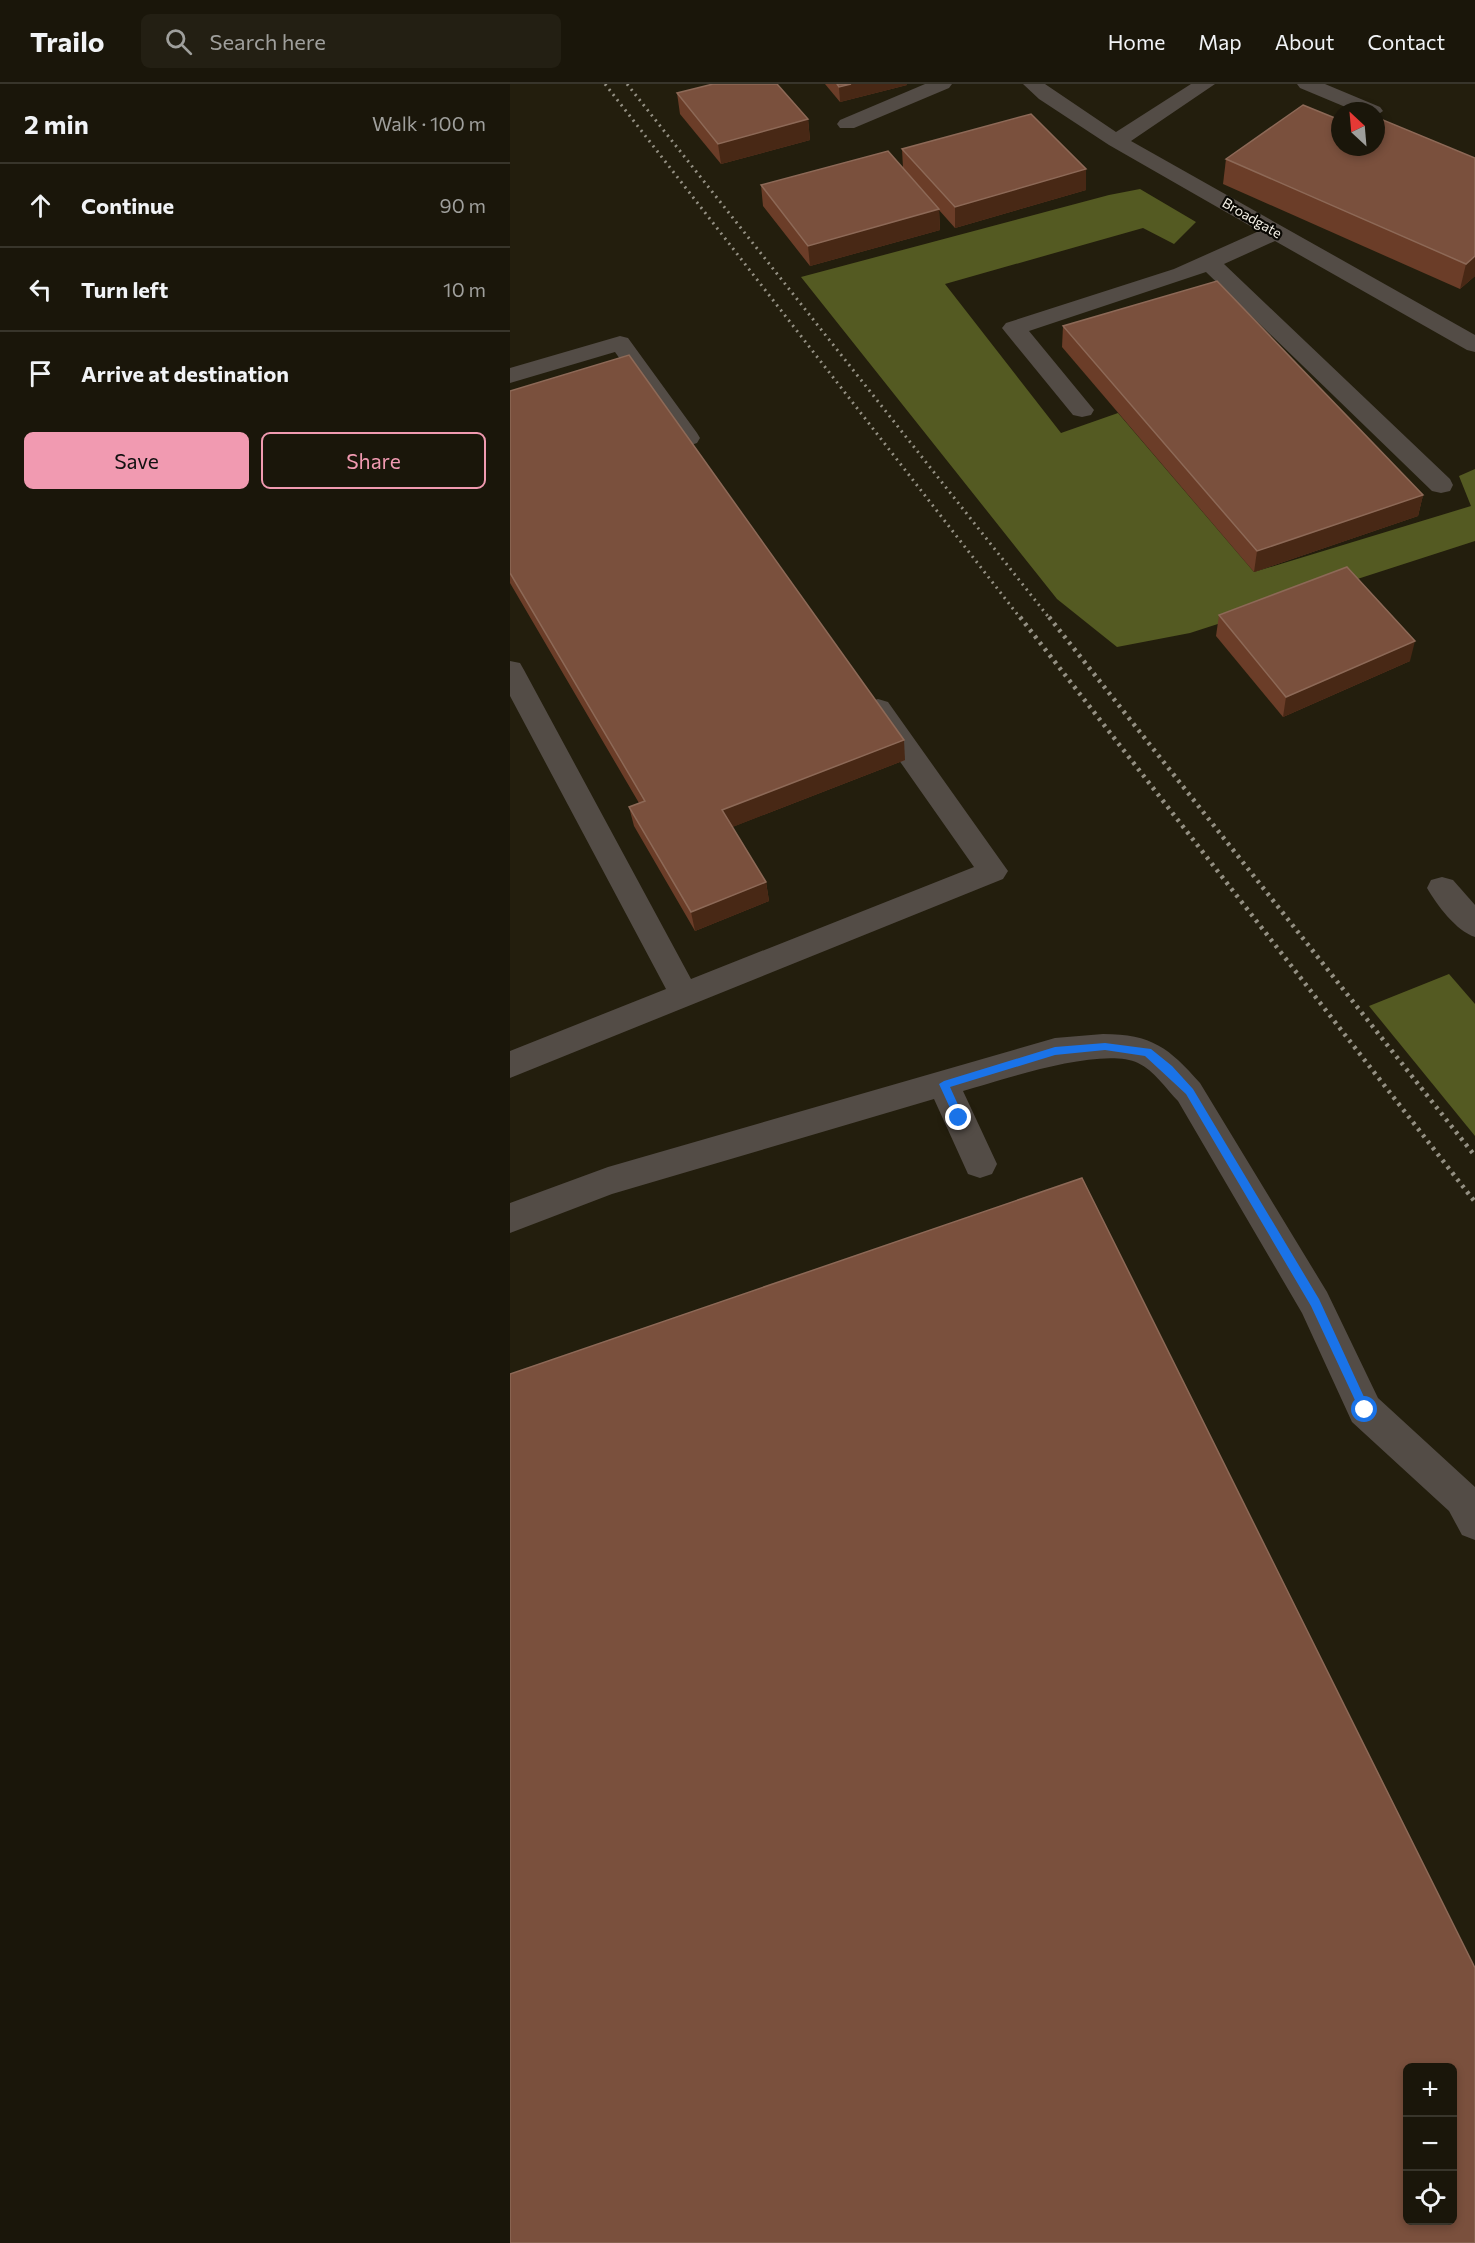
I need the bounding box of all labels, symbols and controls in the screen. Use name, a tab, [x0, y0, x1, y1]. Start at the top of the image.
search box	[141, 14, 561, 68]
text: Trailo	[30, 24, 105, 58]
icon: search	[162, 25, 195, 58]
text: Search here	[210, 28, 326, 55]
text: Home	[1108, 29, 1165, 54]
text: Map	[1198, 29, 1242, 54]
text: About	[1275, 29, 1334, 54]
text: Contact	[1367, 29, 1445, 54]
north arrow	[1331, 102, 1385, 156]
text: 2 min	[24, 108, 89, 139]
text: Walk · 100 m	[372, 111, 486, 135]
icon: ahead	[24, 189, 57, 222]
text: Continue	[81, 192, 174, 219]
text: 90 m	[440, 193, 486, 217]
street label: Broadgate	[1219, 194, 1285, 241]
icon: left	[24, 273, 57, 306]
text: Turn left	[81, 276, 168, 303]
text: 10 m	[443, 277, 486, 301]
icon: arrive	[24, 357, 57, 390]
text: Arrive at destination	[81, 360, 289, 387]
button: Save	[24, 432, 249, 489]
button: Share	[261, 432, 486, 489]
route end	[945, 1104, 971, 1130]
route start	[1351, 1396, 1377, 1422]
map controls	[1403, 2063, 1457, 2225]
button: +	[1403, 2063, 1457, 2117]
button: −	[1403, 2117, 1457, 2171]
button: locate	[1403, 2171, 1457, 2225]

